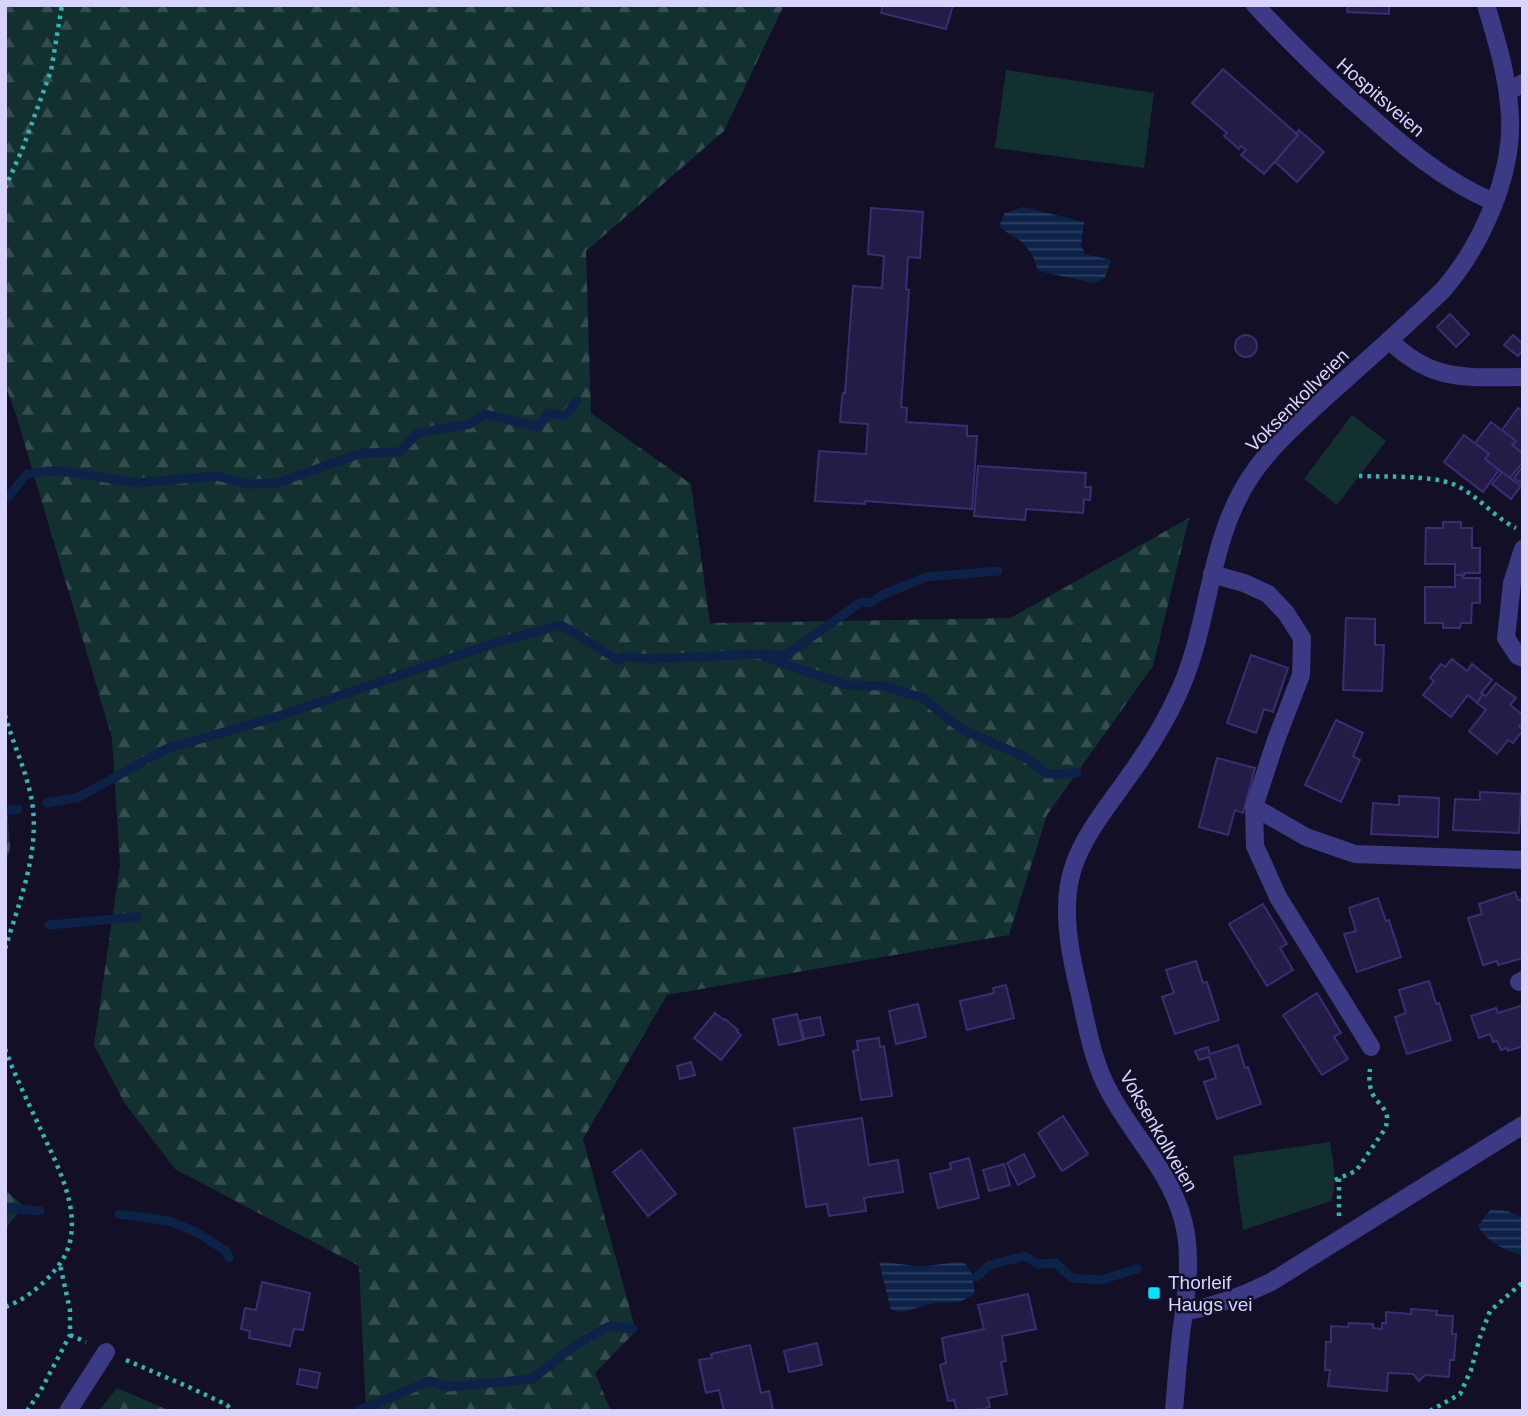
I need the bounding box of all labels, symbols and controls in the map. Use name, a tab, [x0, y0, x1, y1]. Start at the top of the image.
street label: Hospitsveien	[1333, 54, 1429, 141]
street label: Voksenkollveien	[1242, 345, 1353, 456]
street label: Voksenkollveien	[1115, 1067, 1202, 1196]
place label: Thorleif Haugs vei	[1168, 1272, 1253, 1315]
marker: Thorleif Haugs vei	[1146, 1285, 1162, 1301]

